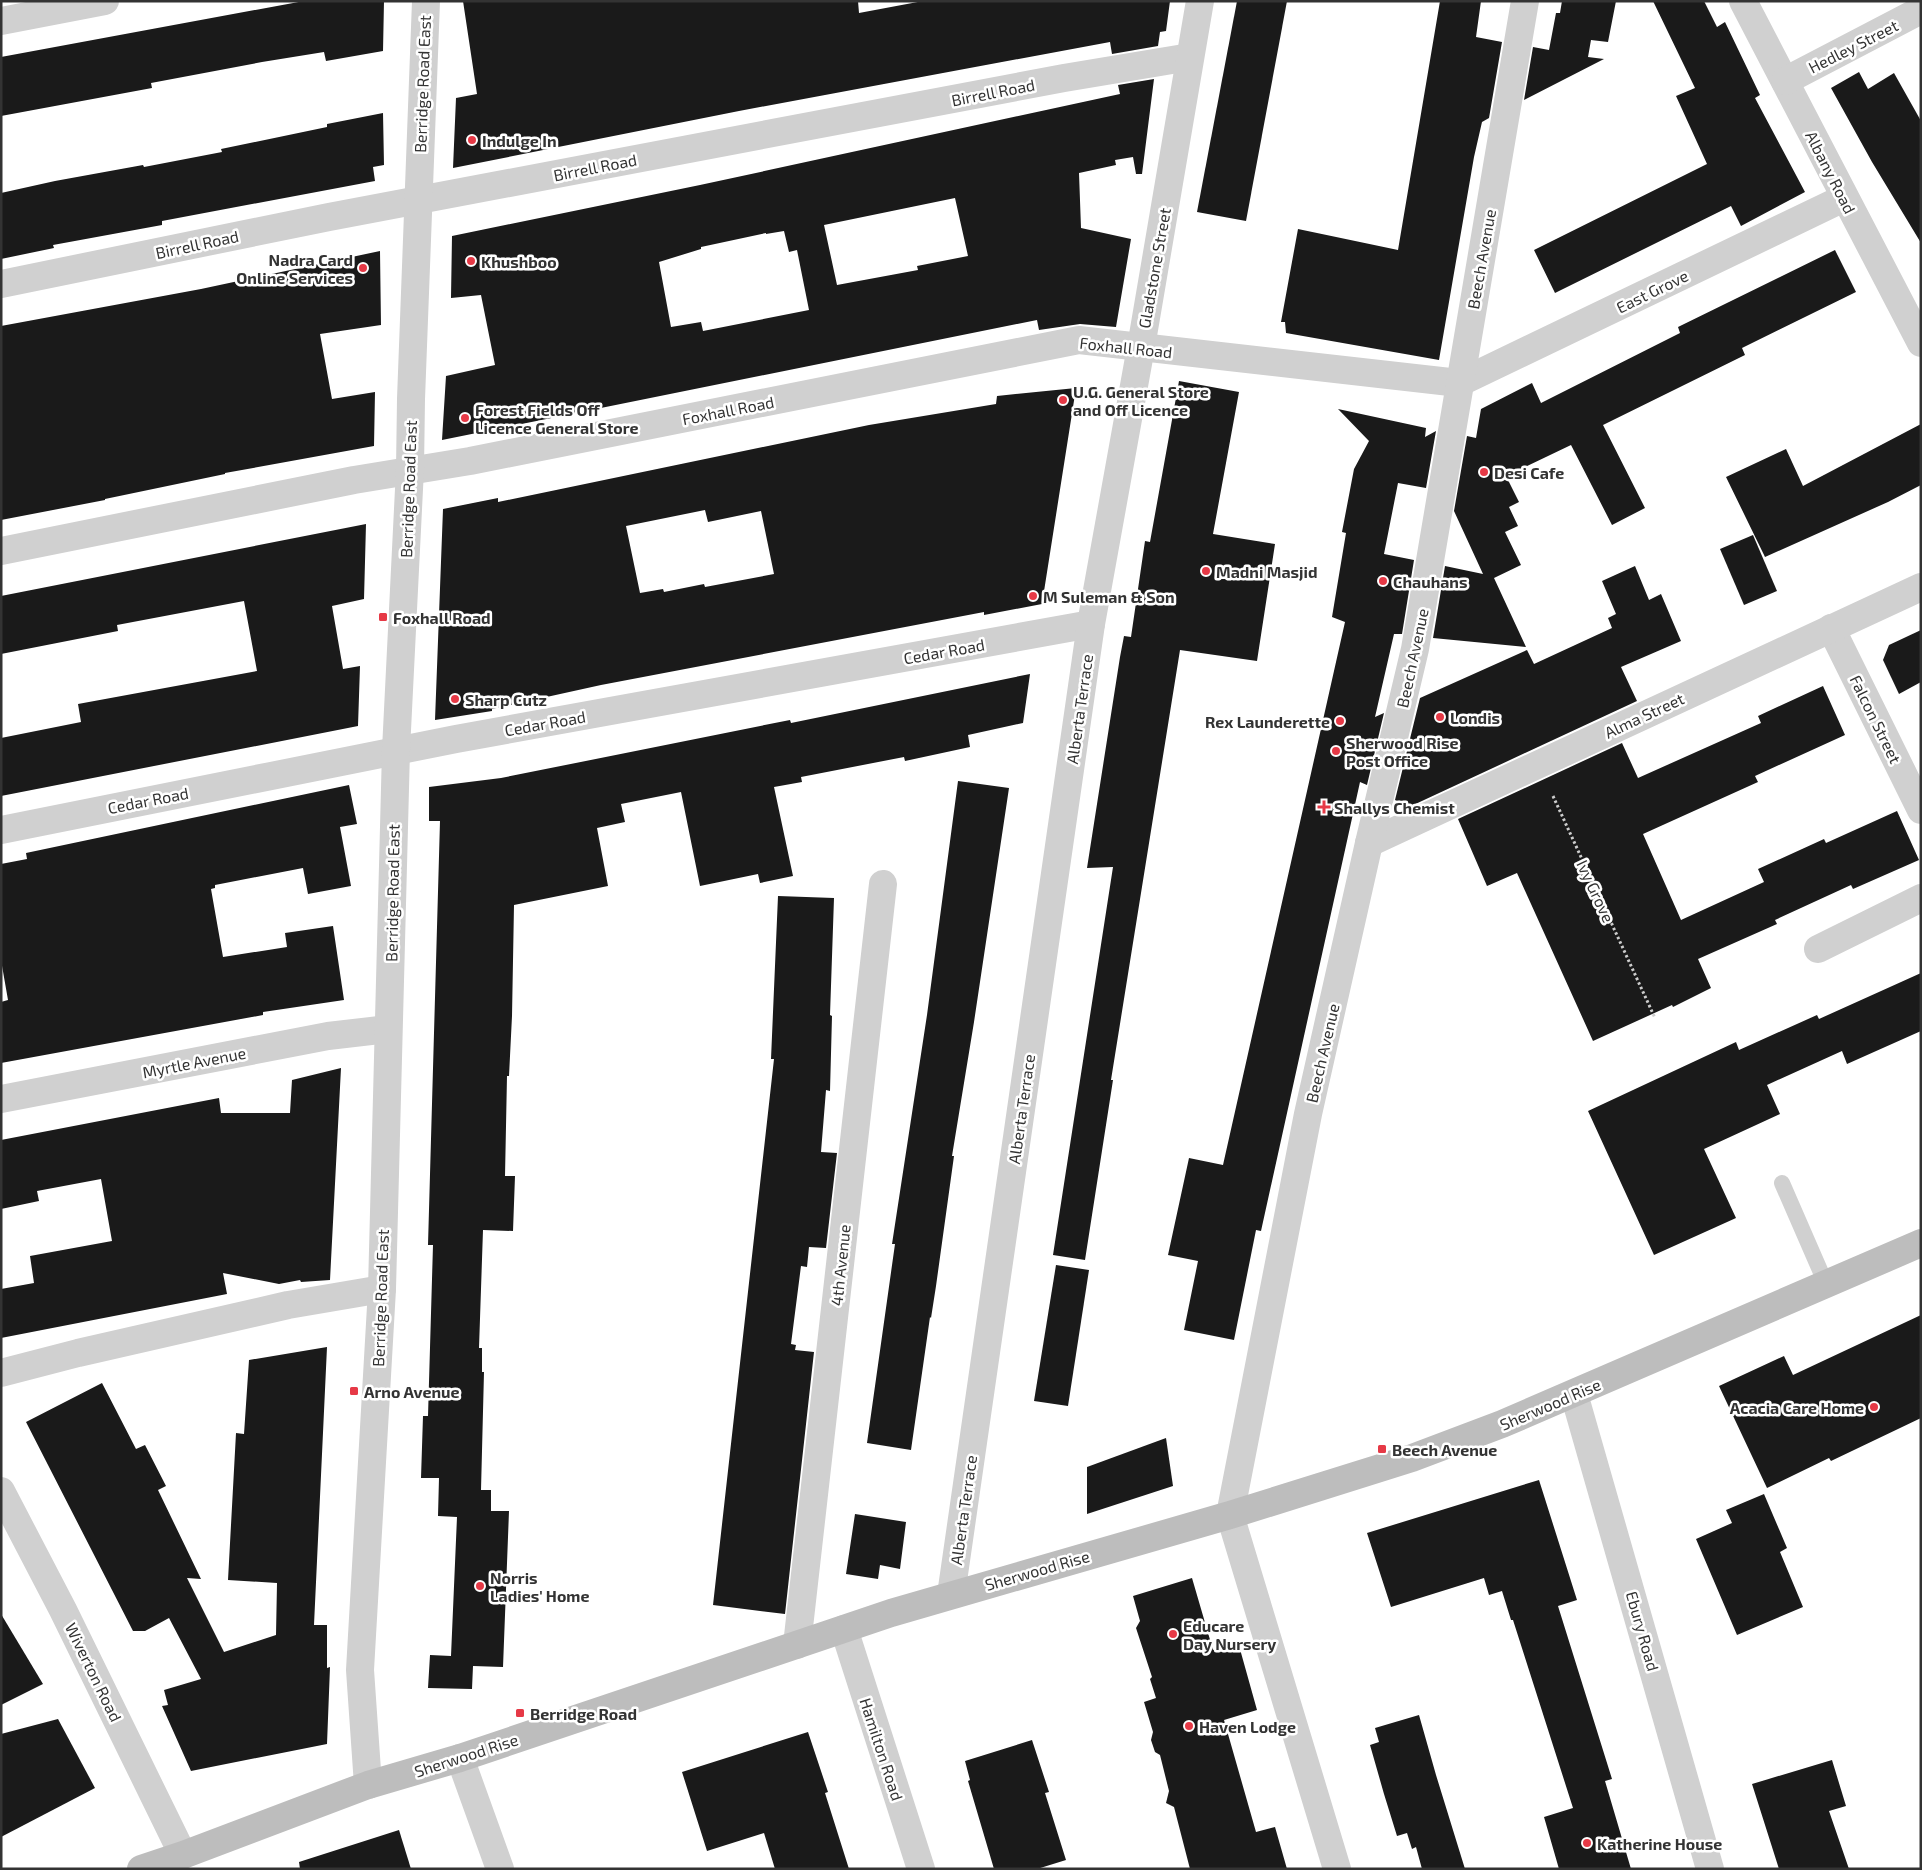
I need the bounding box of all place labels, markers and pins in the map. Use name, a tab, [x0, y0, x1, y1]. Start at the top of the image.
place label: Indulge In	[482, 131, 557, 150]
marker: Indulge In	[466, 134, 478, 146]
place label: Nadra Card Online Services	[236, 250, 353, 287]
place label: Khushboo	[481, 252, 557, 271]
marker: Khushboo	[465, 255, 477, 267]
marker: Nadra Card Online Services	[357, 262, 369, 274]
place label: U.G. General Store and Off Licence	[1073, 382, 1209, 419]
marker: U.G. General Store and Off Licence	[1057, 394, 1069, 406]
place label: Forest Fields Off Licence General Store	[475, 400, 639, 437]
marker: Forest Fields Off Licence General Store	[459, 412, 471, 424]
place label: Desi Cafe	[1494, 463, 1564, 482]
marker: Desi Cafe	[1478, 466, 1490, 478]
place label: Madni Masjid	[1216, 562, 1317, 581]
marker: Madni Masjid	[1200, 565, 1212, 577]
place label: Chauhans	[1393, 572, 1467, 591]
marker: Chauhans	[1377, 575, 1389, 587]
place label: M Suleman & Son	[1043, 587, 1175, 606]
marker: M Suleman & Son	[1027, 590, 1039, 602]
place label: Foxhall Road	[393, 608, 491, 627]
marker: Foxhall Road	[377, 611, 389, 623]
place label: Sharp Cutz	[465, 690, 547, 709]
marker: Sharp Cutz	[449, 693, 461, 705]
place label: Londis	[1450, 708, 1500, 727]
marker: Londis	[1434, 711, 1446, 723]
place label: Rex Launderette	[1205, 712, 1330, 731]
marker: Rex Launderette	[1334, 715, 1346, 727]
place label: Sherwood Rise Post Office	[1346, 733, 1459, 770]
marker: Sherwood Rise Post Office	[1330, 745, 1342, 757]
place label: Shallys Chemist	[1334, 798, 1455, 818]
marker: Shallys Chemist	[1318, 801, 1330, 813]
place label: Arno Avenue	[364, 1382, 460, 1401]
marker: Arno Avenue	[348, 1385, 360, 1397]
place label: Acacia Care Home	[1730, 1398, 1864, 1417]
marker: Acacia Care Home	[1868, 1401, 1880, 1413]
place label: Beech Avenue	[1392, 1440, 1497, 1459]
marker: Beech Avenue	[1376, 1443, 1388, 1455]
place label: Norris Ladies' Home	[490, 1568, 589, 1605]
marker: Norris Ladies' Home	[474, 1580, 486, 1592]
place label: Educare Day Nursery	[1183, 1616, 1276, 1654]
marker: Educare Day Nursery	[1167, 1628, 1179, 1640]
place label: Berridge Road	[530, 1704, 637, 1723]
marker: Berridge Road	[514, 1707, 526, 1719]
place label: Haven Lodge	[1199, 1717, 1296, 1736]
marker: Haven Lodge	[1183, 1720, 1195, 1732]
place label: Katherine House	[1597, 1834, 1722, 1853]
marker: Katherine House	[1581, 1837, 1593, 1849]

